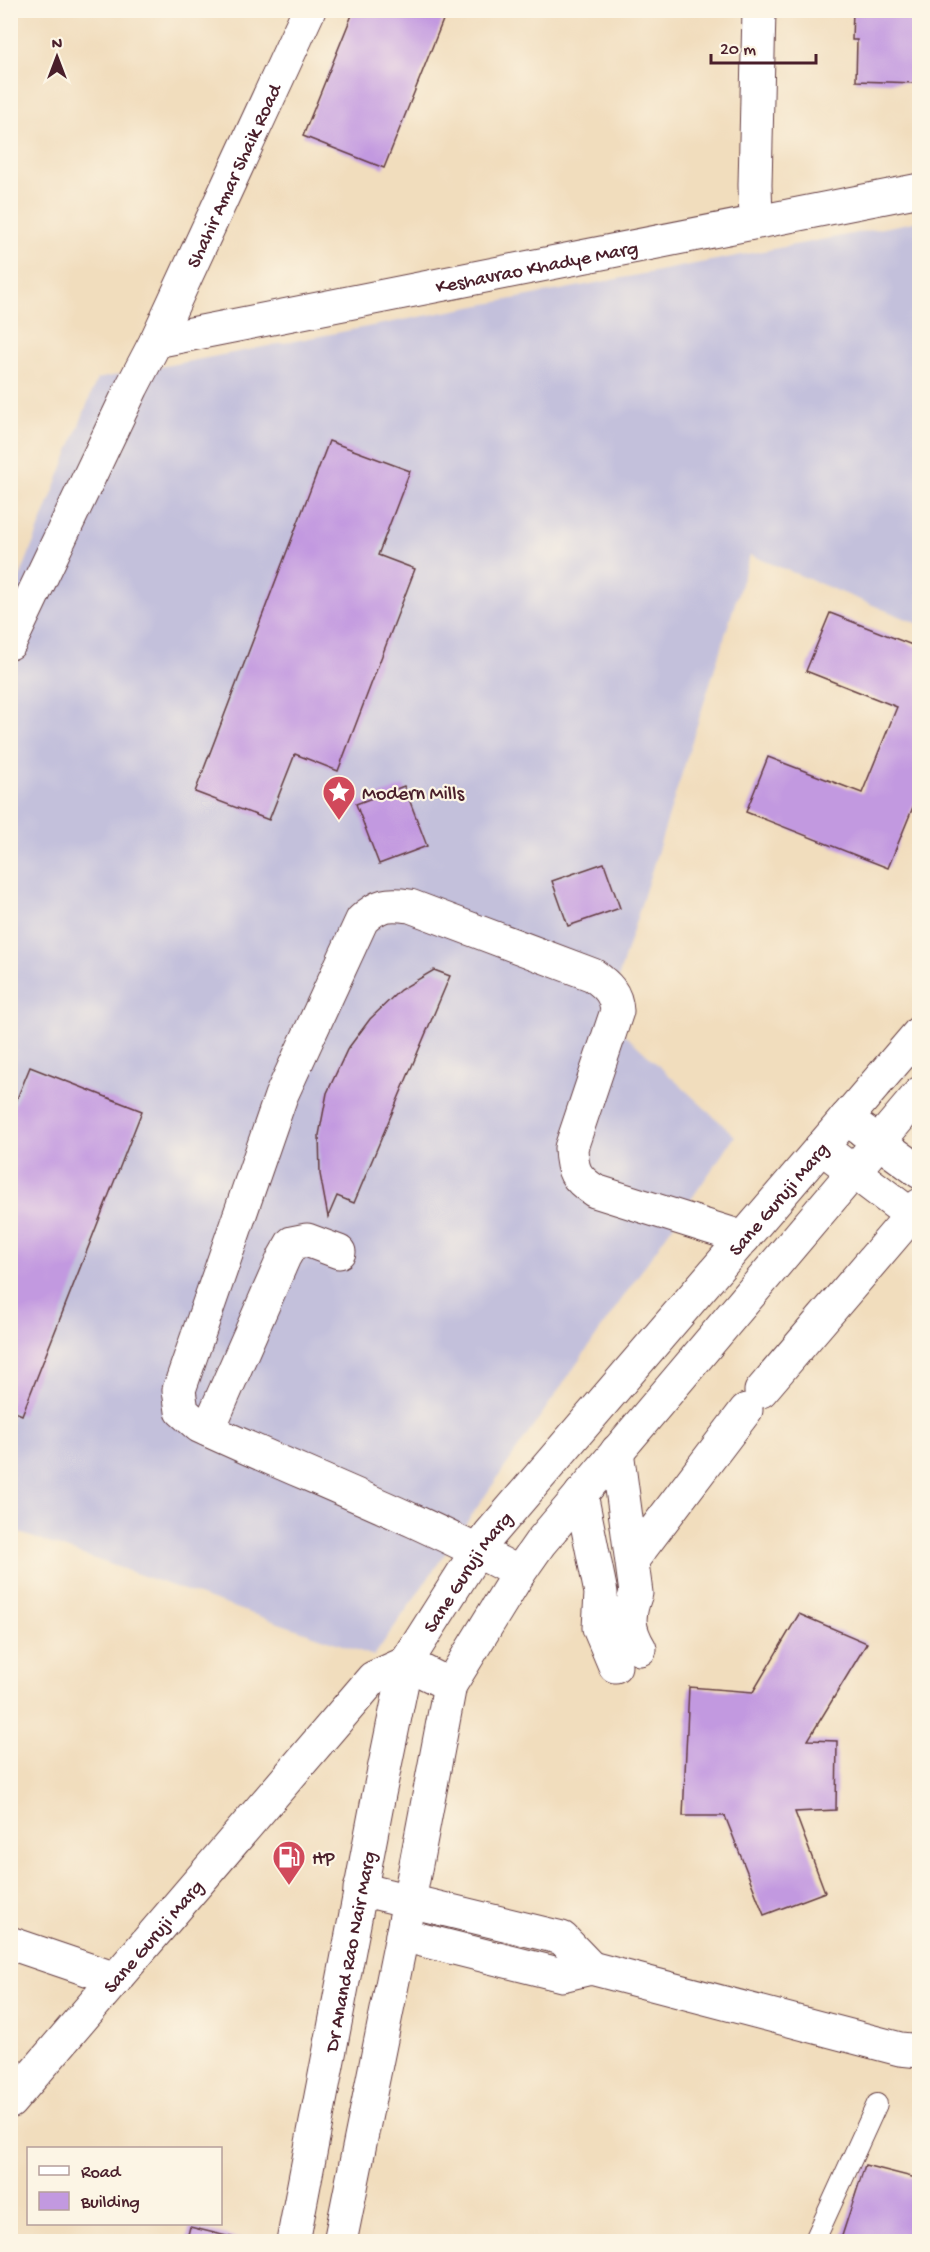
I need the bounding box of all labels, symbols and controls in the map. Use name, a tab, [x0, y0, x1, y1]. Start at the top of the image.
north arrow	[27, 27, 87, 87]
scale bar	[711, 27, 816, 65]
text: N	[52, 36, 63, 55]
text: 20 m	[720, 40, 756, 61]
street label: Shahir Amar Shaik Road	[183, 79, 289, 272]
street label: Keshavrao Khadye Marg	[434, 238, 640, 300]
place icon: Modern Mills	[321, 774, 357, 821]
place label: Modern Mills	[362, 784, 465, 807]
street label: Sane Guruji Marg	[725, 1139, 835, 1262]
street label: Sane Guruji Marg	[420, 1508, 519, 1638]
fuel station icon: HP	[271, 1839, 307, 1886]
place label: HP	[312, 1849, 335, 1872]
street label: Dr Anand Rao Nair Marg	[321, 1850, 383, 2056]
street label: Sane Guruji Marg	[100, 1877, 210, 1999]
legend	[27, 2147, 222, 2225]
text: Road	[81, 2163, 122, 2184]
text: Building	[80, 2193, 140, 2214]

